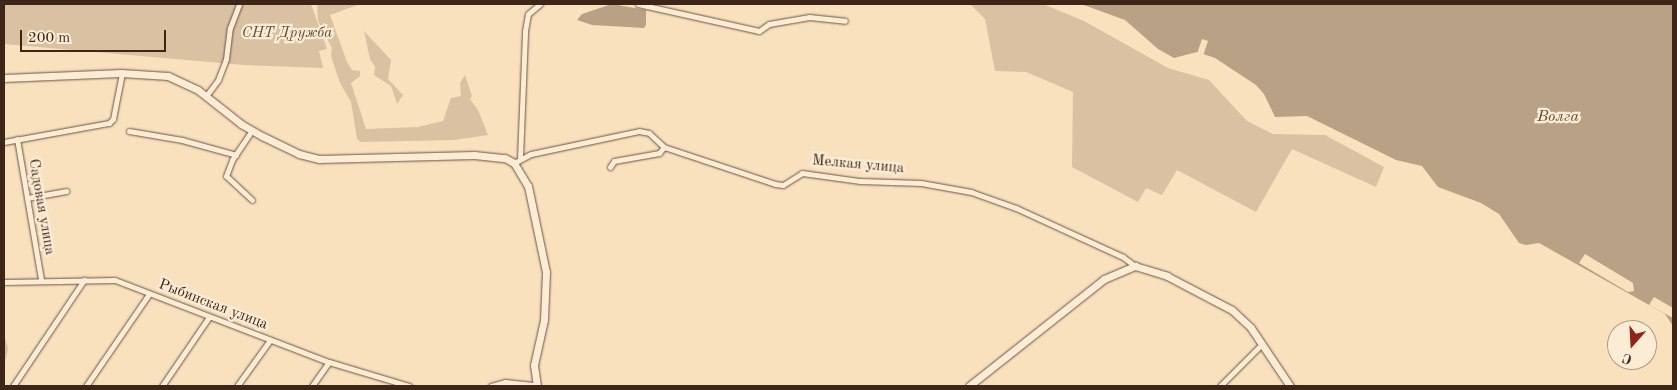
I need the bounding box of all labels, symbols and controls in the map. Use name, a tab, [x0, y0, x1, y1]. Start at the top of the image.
scale bar	[22, 20, 169, 52]
park label: СНТ Дружба	[242, 25, 332, 43]
text: 200 m	[28, 31, 70, 46]
water label: Волга	[1537, 107, 1579, 127]
street label: Мелкая улица	[811, 152, 905, 178]
street label: Садовая улица	[24, 158, 58, 256]
street label: Рыбинская улица	[156, 276, 270, 334]
north arrow	[1607, 320, 1657, 370]
text: С	[1621, 350, 1634, 366]

